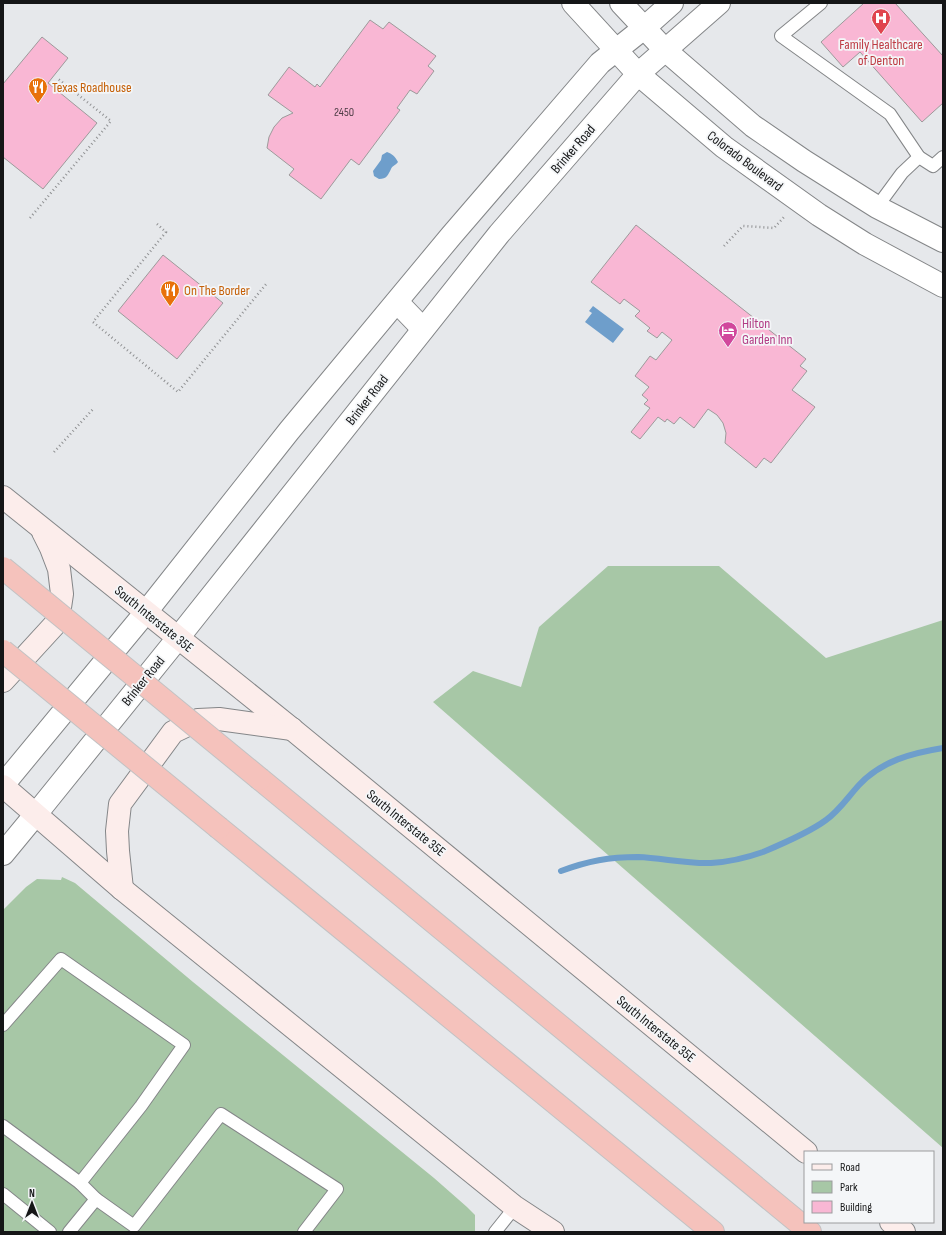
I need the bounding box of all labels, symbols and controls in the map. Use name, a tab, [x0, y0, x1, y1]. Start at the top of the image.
hospital icon: Family Healthcare of Denton	[870, 7, 892, 35]
place label: Family Healthcare of Denton	[839, 36, 923, 69]
restaurant icon: Texas Roadhouse	[27, 76, 49, 104]
place label: Texas Roadhouse	[52, 79, 132, 96]
house number: 2450	[334, 105, 354, 120]
street label: Brinker Road	[547, 121, 599, 177]
street label: Colorado Boulevard	[704, 127, 786, 195]
restaurant icon: On The Border	[159, 279, 181, 307]
place label: On The Border	[184, 282, 250, 299]
place label: Hilton Garden Inn	[742, 315, 793, 348]
hotel icon: Hilton Garden Inn	[717, 320, 739, 348]
street label: Brinker Road	[342, 371, 392, 429]
street label: South Interstate 35E	[111, 582, 197, 656]
street label: Brinker Road	[118, 653, 168, 709]
street label: South Interstate 35E	[363, 786, 449, 860]
street label: South Interstate 35E	[613, 992, 699, 1066]
legend	[804, 1151, 934, 1223]
text: Road	[840, 1160, 860, 1175]
text: Park	[840, 1180, 858, 1195]
north arrow	[12, 1183, 52, 1223]
text: N	[29, 1187, 35, 1200]
text: Building	[840, 1200, 872, 1215]

